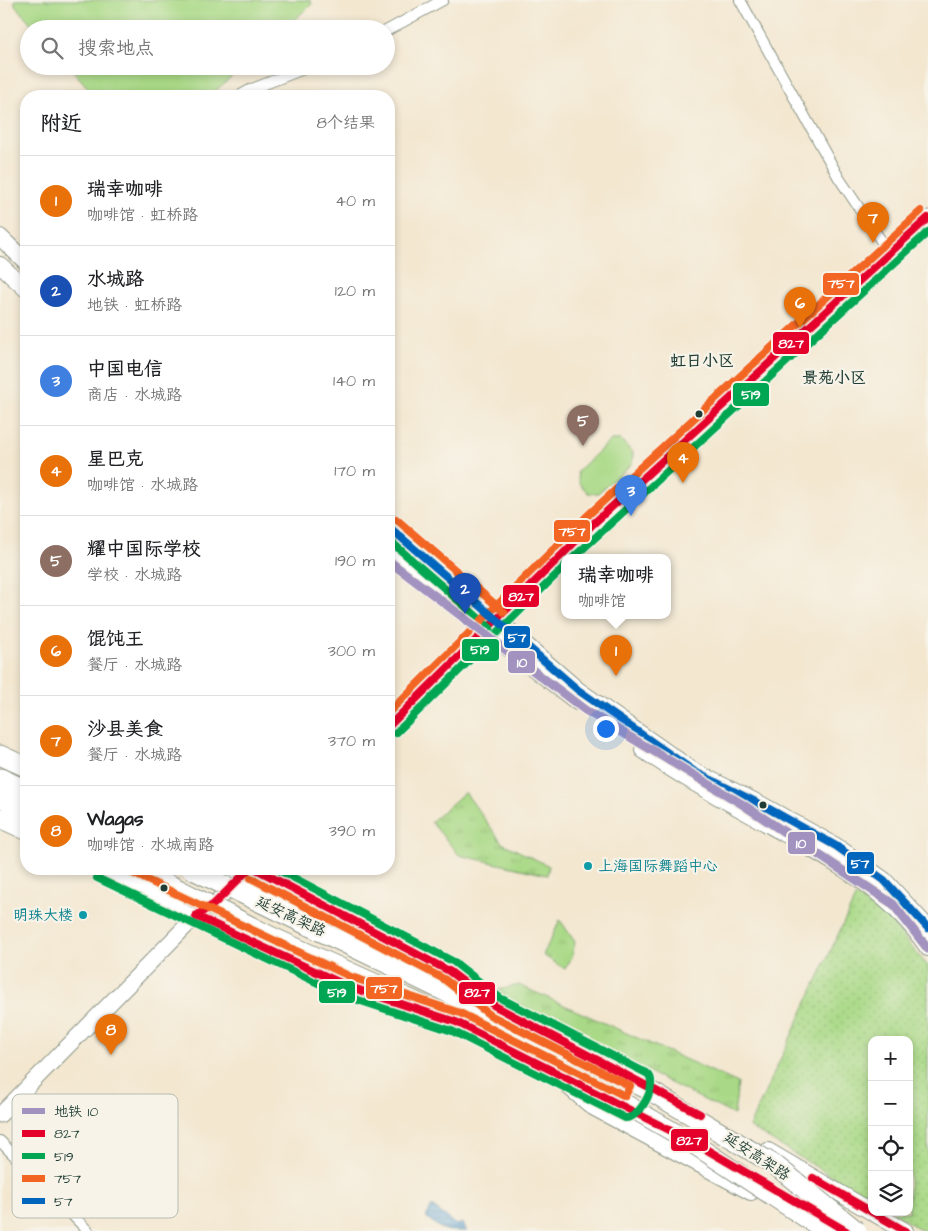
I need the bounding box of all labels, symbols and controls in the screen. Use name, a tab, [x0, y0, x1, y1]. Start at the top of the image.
search box	[20, 20, 395, 75]
icon: search	[38, 34, 66, 62]
text: 搜索地点	[78, 35, 154, 62]
text: 附近	[40, 109, 82, 138]
text: 8个结果	[317, 112, 375, 134]
text: 瑞幸咖啡	[87, 176, 163, 203]
text: 1	[55, 190, 57, 212]
text: 40 m	[335, 190, 375, 212]
pin: 7	[857, 202, 889, 243]
text: 咖啡馆 · 虹桥路	[87, 204, 198, 226]
text: 水城路	[87, 266, 144, 293]
line badge: 757	[822, 272, 860, 296]
text: 757	[826, 274, 855, 294]
text: 2	[51, 280, 61, 302]
text: 120 m	[335, 280, 375, 302]
pin: 6	[784, 287, 816, 328]
text: 地铁 · 虹桥路	[87, 294, 182, 316]
line badge: 827	[772, 331, 810, 355]
text: 827	[778, 334, 804, 354]
district label: 虹日小区	[670, 350, 734, 372]
text: 中国电信	[87, 356, 163, 383]
district label: 景苑小区	[802, 367, 866, 389]
text: 3	[52, 370, 60, 392]
text: 140 m	[333, 370, 375, 392]
line badge: 519	[732, 382, 770, 407]
text: 商店 · 水城路	[87, 384, 182, 406]
text: 519	[741, 385, 761, 405]
pin: 5	[567, 405, 599, 446]
unlabelled marker	[694, 409, 704, 419]
pin: 4	[667, 442, 699, 483]
text: 星巴克	[87, 446, 144, 473]
text: 4	[51, 460, 61, 482]
text: 170 m	[334, 460, 375, 482]
text: 咖啡馆 · 水城路	[87, 474, 198, 496]
pin: 3	[615, 475, 647, 516]
line badge: 757	[553, 519, 591, 543]
text: 757	[557, 522, 586, 542]
text: 耀中国际学校	[87, 536, 201, 563]
text: 5	[50, 550, 62, 572]
text: 190 m	[335, 550, 375, 572]
popup	[561, 554, 671, 619]
text: 瑞幸咖啡	[578, 562, 654, 589]
text: 学校 · 水城路	[87, 564, 182, 586]
pin: 2	[449, 573, 481, 614]
line badge: 827	[502, 584, 540, 608]
text: 827	[508, 587, 534, 607]
text: 咖啡馆	[578, 590, 626, 612]
line badge: 57	[503, 625, 531, 649]
text: 馄饨王	[87, 626, 144, 653]
text: 57	[508, 628, 527, 648]
pin: 1	[600, 635, 632, 676]
line badge: 519	[461, 638, 500, 662]
text: 6	[51, 640, 61, 662]
text: 300 m	[328, 640, 375, 662]
text: 519	[470, 640, 490, 660]
line badge: 10	[507, 650, 536, 674]
text: 10	[517, 653, 527, 673]
text: 餐厅 · 水城路	[87, 654, 182, 676]
text: 沙县美食	[87, 716, 163, 743]
your location	[593, 716, 619, 742]
text: 7	[51, 730, 61, 752]
text: 370 m	[328, 730, 375, 752]
text: 餐厅 · 水城路	[87, 744, 182, 766]
unlabelled marker	[758, 800, 768, 810]
text: Wagas	[87, 806, 144, 833]
text: 8	[51, 820, 61, 842]
text: 390 m	[329, 820, 375, 842]
line badge: 10	[787, 831, 816, 855]
text: 咖啡馆 · 水城南路	[87, 834, 214, 856]
text: 10	[796, 834, 806, 854]
line badge: 57	[846, 851, 875, 875]
text: 57	[851, 854, 870, 874]
place label: 上海国际舞蹈中心	[598, 856, 718, 877]
marker: 上海国际舞蹈中心	[582, 860, 594, 872]
unlabelled marker	[159, 883, 169, 893]
street label: 延安高架路	[252, 891, 329, 942]
place label: 明珠大楼	[13, 905, 73, 926]
marker: 明珠大楼	[77, 909, 89, 921]
line badge: 757	[365, 976, 403, 1000]
text: 757	[369, 979, 398, 999]
line badge: 519	[318, 980, 356, 1004]
line badge: 827	[458, 981, 496, 1005]
text: 519	[327, 983, 347, 1003]
text: 827	[464, 983, 490, 1003]
pin: 8	[95, 1014, 127, 1055]
map controls	[868, 1036, 913, 1216]
button: +	[868, 1036, 913, 1081]
button: −	[868, 1081, 913, 1126]
legend	[12, 1094, 178, 1218]
text: 地铁 10	[54, 1102, 98, 1122]
text: 827	[54, 1124, 80, 1144]
button: locate	[868, 1126, 913, 1171]
street label: 延安高架路	[720, 1127, 794, 1186]
line badge: 827	[670, 1128, 709, 1152]
text: 827	[676, 1131, 702, 1151]
text: 519	[54, 1147, 74, 1167]
text: 757	[54, 1169, 82, 1189]
button: layers	[868, 1171, 913, 1216]
text: 57	[54, 1192, 73, 1212]

